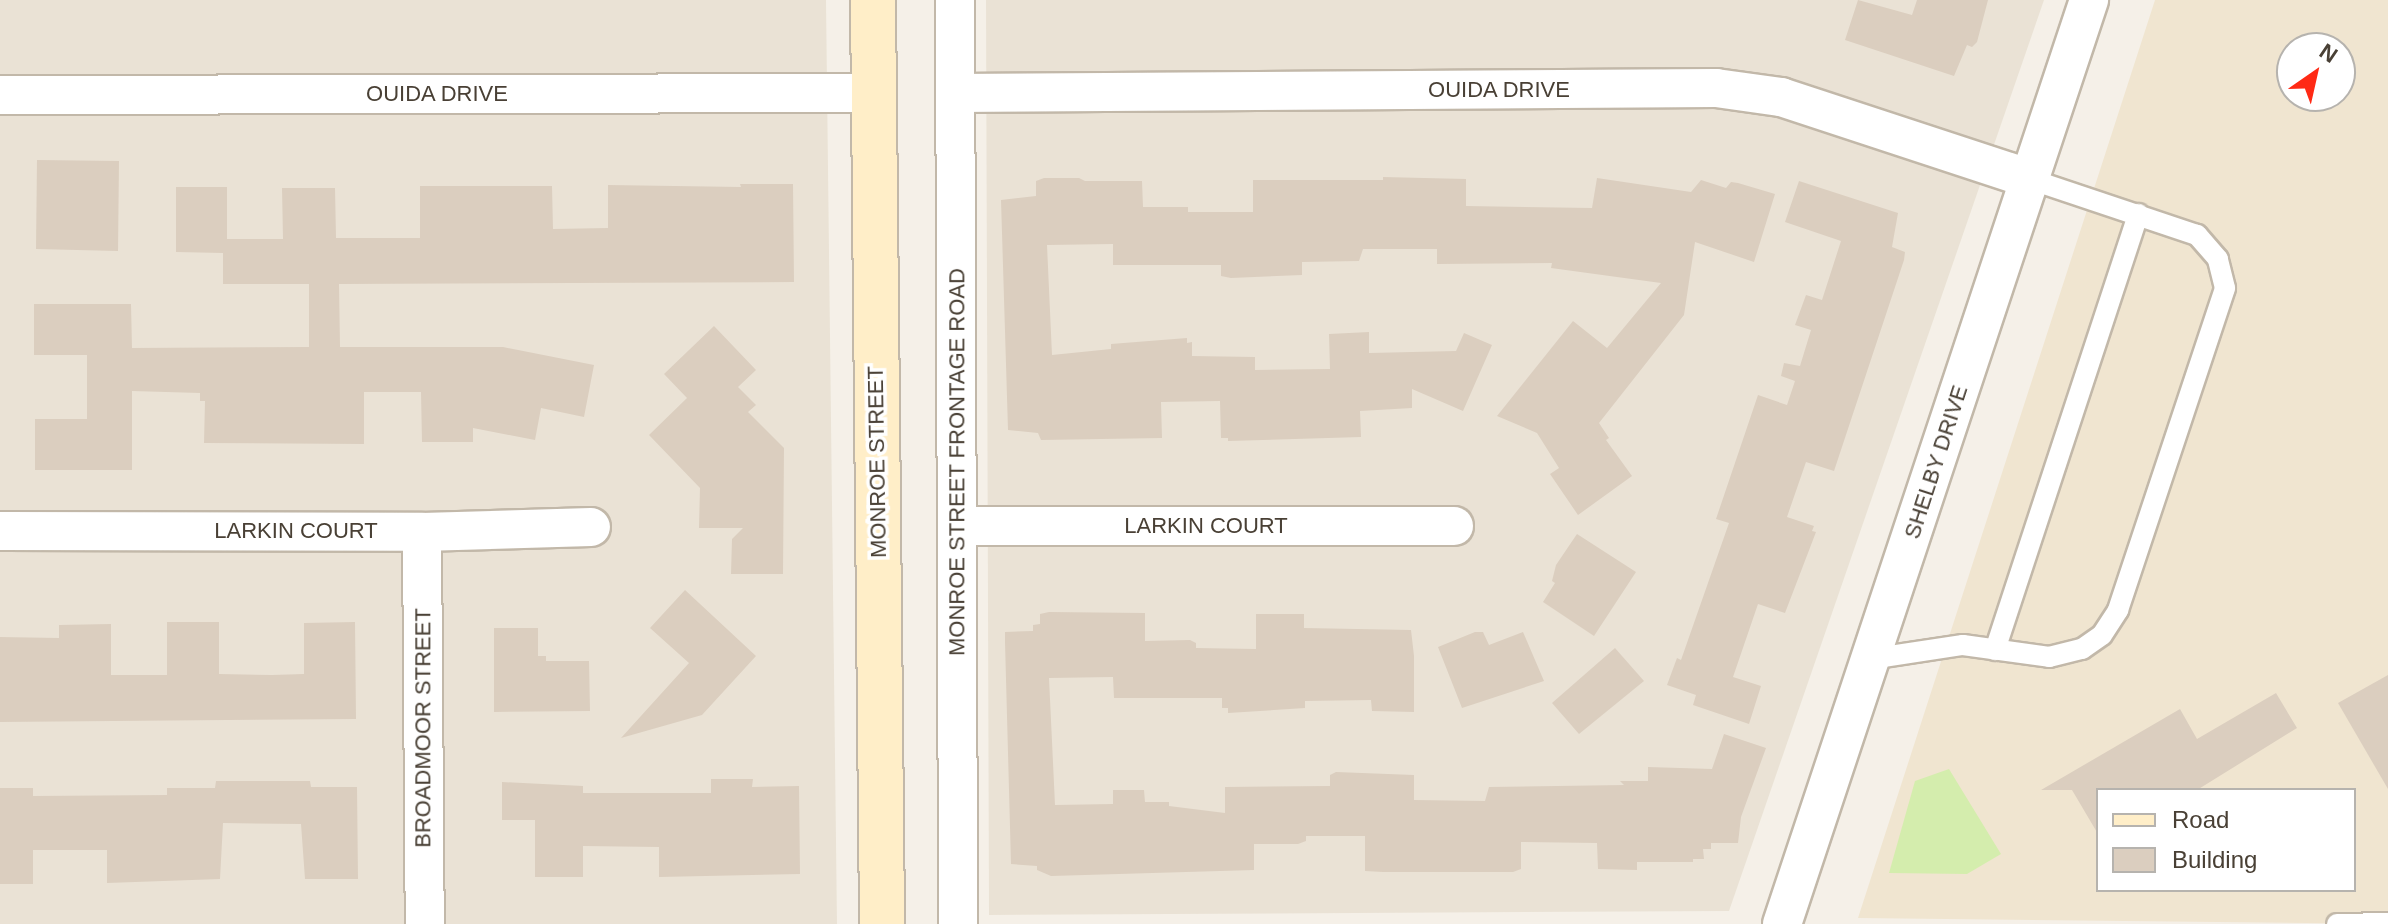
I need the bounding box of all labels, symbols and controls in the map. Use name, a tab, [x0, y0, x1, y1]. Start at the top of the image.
north arrow	[2276, 32, 2356, 112]
text: N	[2315, 39, 2342, 68]
street label: OUIDA DRIVE	[1427, 77, 1571, 103]
street label: OUIDA DRIVE	[365, 81, 509, 107]
street label: MONROE STREET FRONTAGE ROAD	[944, 268, 970, 656]
street label: MONROE STREET	[862, 366, 892, 558]
street label: SHELBY DRIVE	[1899, 382, 1973, 542]
street label: LARKIN COURT	[1124, 513, 1288, 539]
street label: LARKIN COURT	[214, 518, 378, 544]
street label: BROADMOOR STREET	[410, 608, 436, 848]
legend	[2096, 788, 2356, 892]
text: Road	[2172, 806, 2229, 833]
text: Building	[2172, 846, 2257, 873]

